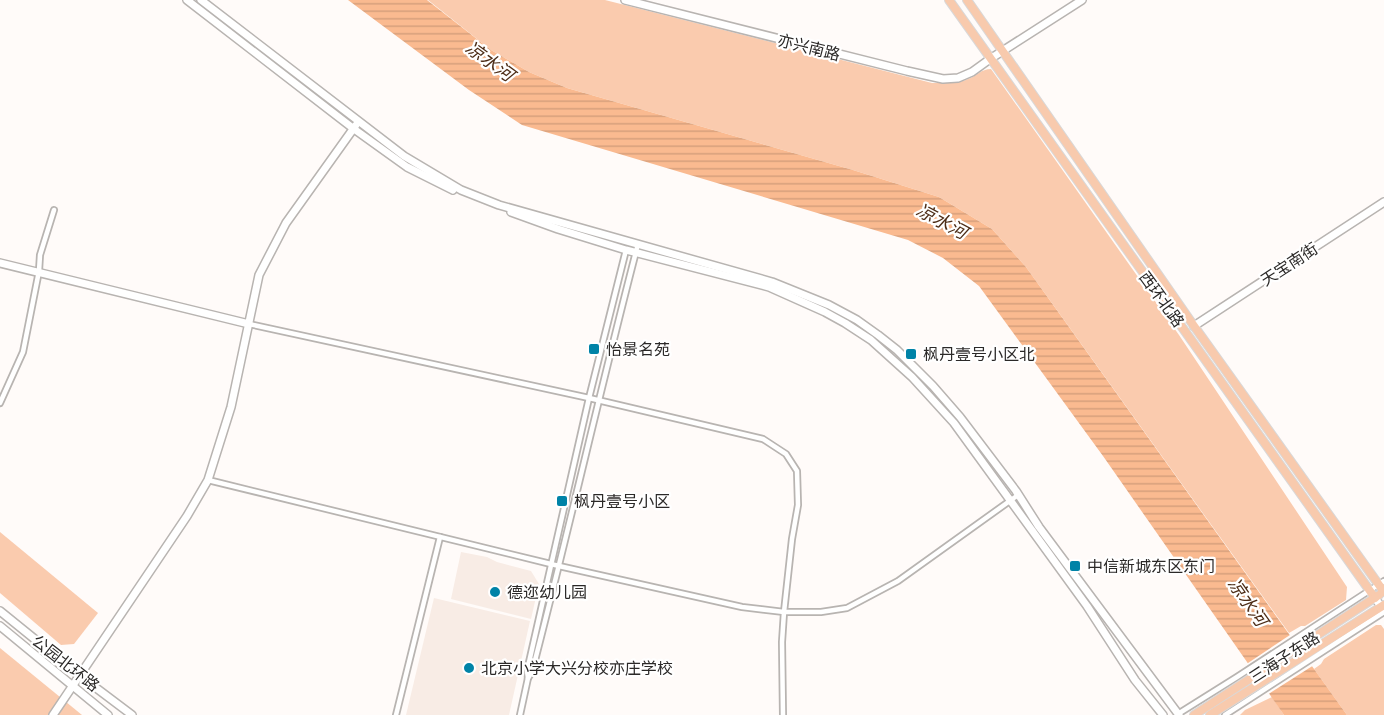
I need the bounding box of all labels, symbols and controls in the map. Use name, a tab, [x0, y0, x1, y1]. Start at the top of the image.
street label: 亦兴南路	[776, 30, 842, 64]
water label: 凉水河	[461, 36, 521, 88]
water label: 凉水河	[913, 198, 974, 245]
street label: 天宝南街	[1257, 238, 1321, 290]
street label: 西环北路	[1135, 267, 1189, 331]
place label: 怡景名苑	[606, 339, 670, 359]
marker: 怡景名苑	[587, 342, 601, 356]
place label: 枫丹壹号小区北	[923, 344, 1035, 364]
marker: 枫丹壹号小区北	[904, 347, 918, 361]
place label: 枫丹壹号小区	[574, 491, 670, 511]
marker: 枫丹壹号小区	[555, 494, 569, 508]
place label: 中信新城东区东门	[1087, 556, 1215, 576]
marker: 中信新城东区东门	[1068, 559, 1082, 573]
water label: 凉水河	[1223, 573, 1275, 633]
place label: 德迩幼儿园	[507, 582, 587, 602]
marker: 德迩幼儿园	[488, 585, 502, 599]
street label: 三海子东路	[1245, 627, 1323, 687]
street label: 公园北环路	[28, 630, 104, 696]
place label: 北京小学大兴分校亦庄学校	[481, 658, 673, 678]
marker: 北京小学大兴分校亦庄学校	[462, 661, 476, 675]

